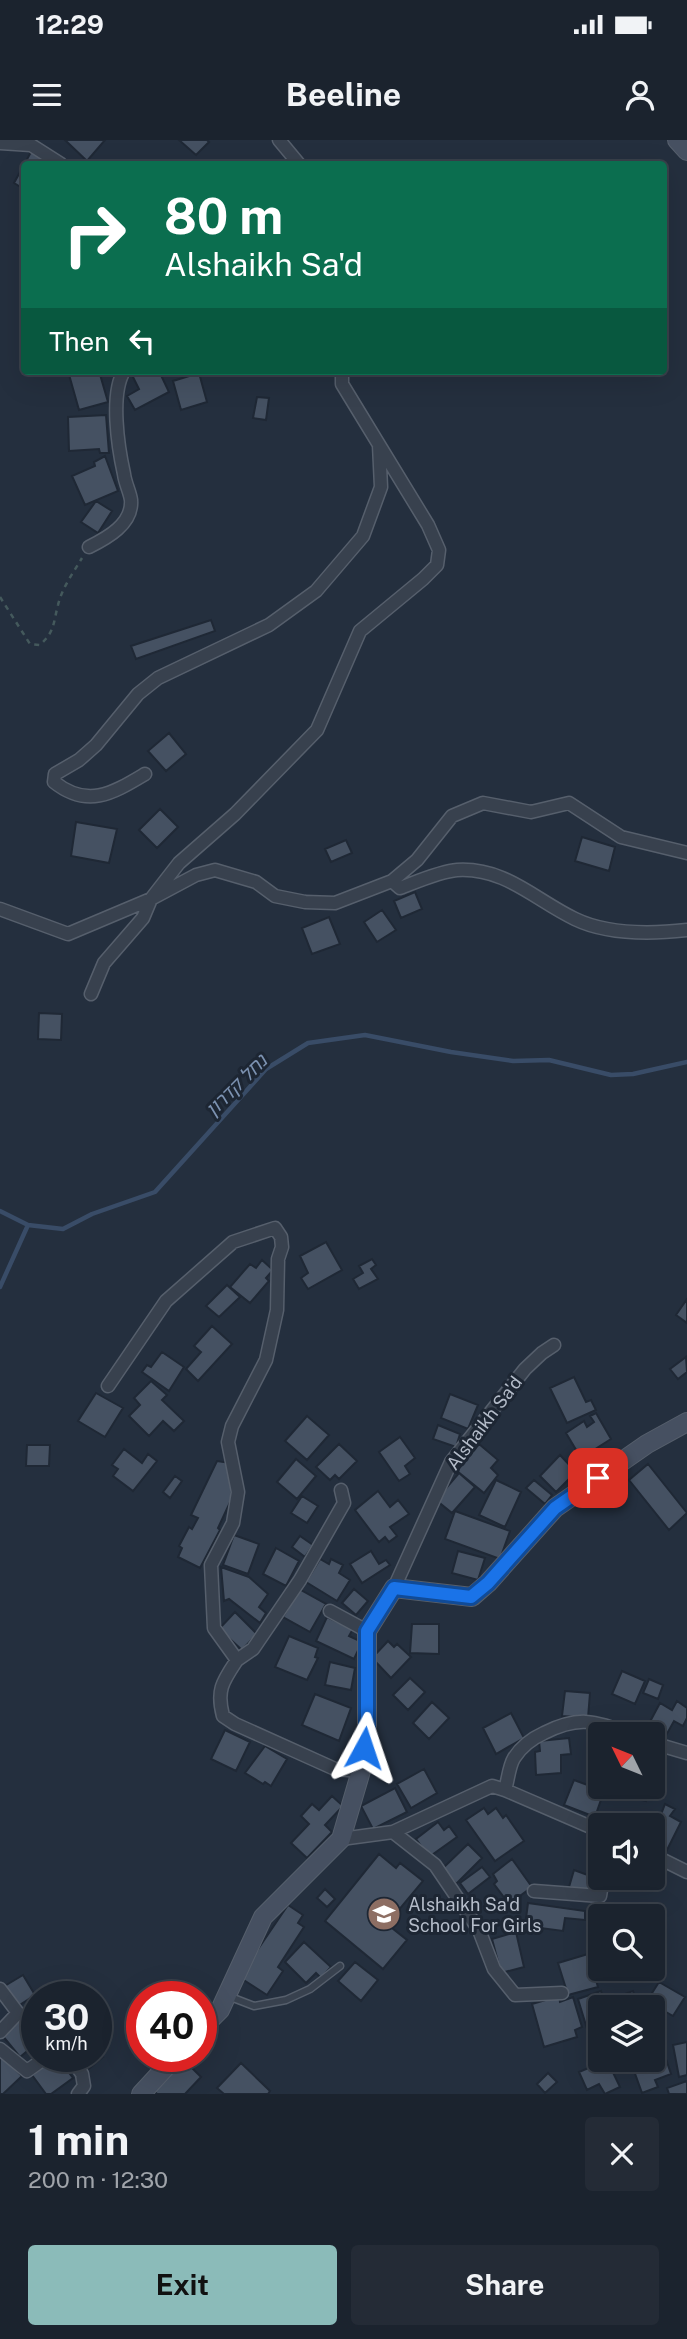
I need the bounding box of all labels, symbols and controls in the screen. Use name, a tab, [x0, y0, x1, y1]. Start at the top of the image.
text: 12:29	[35, 9, 104, 40]
icon: menu	[28, 76, 66, 114]
text: Beeline	[286, 76, 401, 113]
icon: person	[621, 76, 659, 114]
text: 80 m	[164, 187, 283, 245]
icon: right	[49, 189, 140, 280]
text: Alshaikh Sa'd	[164, 246, 363, 283]
icon: left	[123, 322, 161, 360]
text: Then	[49, 326, 109, 357]
water label: נחל קדרון	[201, 1048, 273, 1120]
street label: Alshaikh Sa'd	[442, 1372, 526, 1474]
pin	[568, 1448, 628, 1508]
icon: arrive	[579, 1459, 617, 1497]
position arrow	[327, 1711, 401, 1785]
north arrow	[588, 1722, 665, 1799]
map controls	[588, 1722, 665, 2072]
button: sound	[588, 1813, 665, 1890]
place label: Alshaikh Sa'd School For Girls	[408, 1894, 541, 1936]
school or university icon: Alshaikh Sa'd School For Girls	[365, 1895, 403, 1933]
button: search	[588, 1904, 665, 1981]
speed limit sign: 40	[126, 1981, 217, 2072]
button: layers	[588, 1995, 665, 2072]
text: 30	[44, 1997, 89, 2038]
text: km/h	[45, 2033, 88, 2054]
text: 1 min	[28, 2115, 129, 2164]
button: close	[585, 2117, 659, 2191]
text: 200 m · 12:30	[28, 2166, 168, 2193]
button: Exit	[28, 2245, 337, 2325]
button: Share	[351, 2245, 659, 2325]

